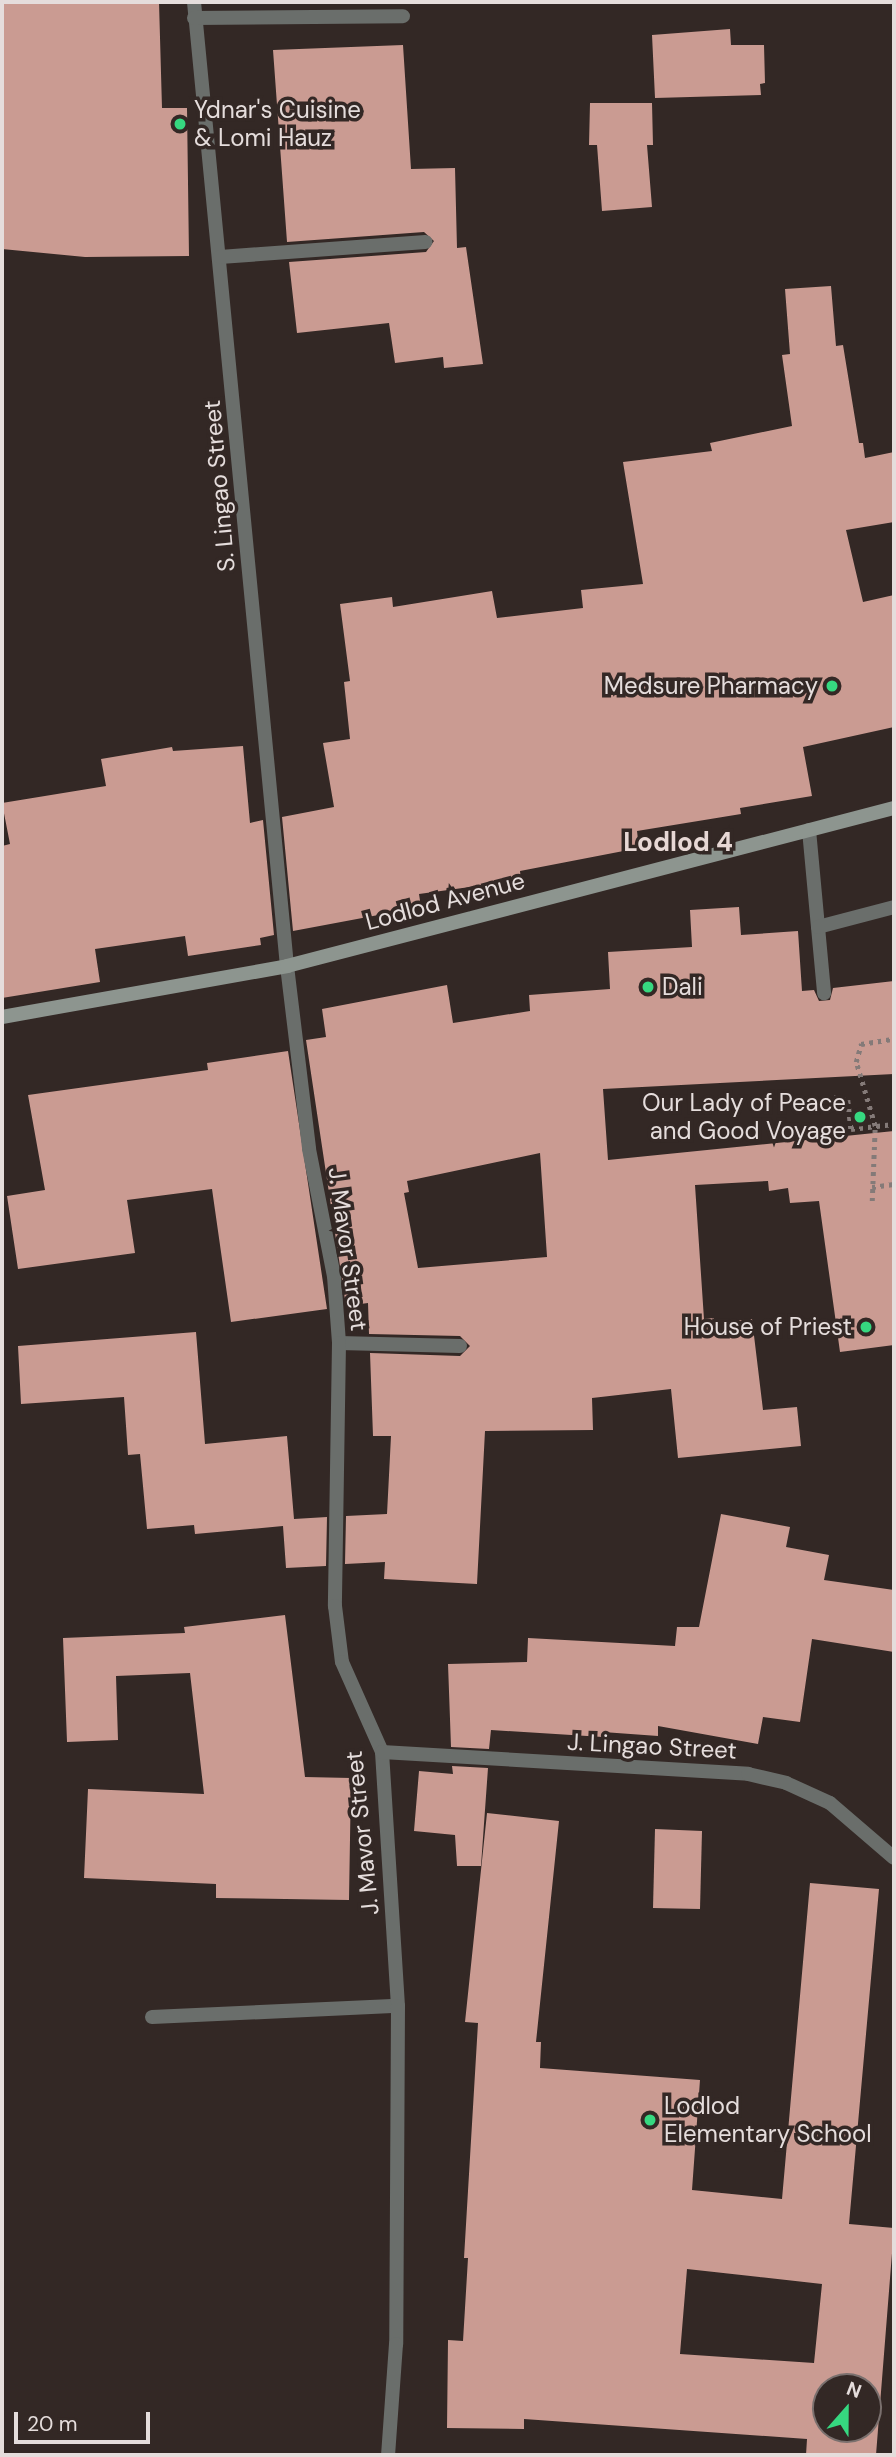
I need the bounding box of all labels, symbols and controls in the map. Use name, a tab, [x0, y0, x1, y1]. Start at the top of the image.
place label: Ydnar's Cuisine & Lomi Hauz	[194, 96, 361, 152]
marker: Ydnar's Cuisine & Lomi Hauz	[172, 116, 188, 132]
street label: S. Lingao Street	[197, 399, 241, 573]
place label: Medsure Pharmacy	[604, 672, 818, 700]
marker: Medsure Pharmacy	[824, 678, 840, 694]
district label: Lodlod 4	[623, 827, 733, 859]
street label: Lodlod Avenue	[362, 866, 528, 936]
place label: Dali	[662, 973, 703, 1001]
marker: Dali	[640, 979, 656, 995]
place label: Our Lady of Peace and Good Voyage	[642, 1089, 846, 1145]
marker: Our Lady of Peace and Good Voyage	[852, 1109, 868, 1125]
street label: J. Mavor Street	[322, 1165, 374, 1333]
place label: House of Priest	[684, 1313, 852, 1341]
marker: House of Priest	[858, 1319, 874, 1335]
street label: J. Lingao Street	[566, 1727, 738, 1765]
street label: J. Mavor Street	[339, 1749, 385, 1917]
place label: Lodlod Elementary School	[664, 2092, 872, 2148]
marker: Lodlod Elementary School	[642, 2112, 658, 2128]
north arrow	[812, 2373, 882, 2443]
text: N	[843, 2376, 865, 2404]
scale bar	[18, 2398, 154, 2442]
text: 20 m	[27, 2410, 78, 2438]

